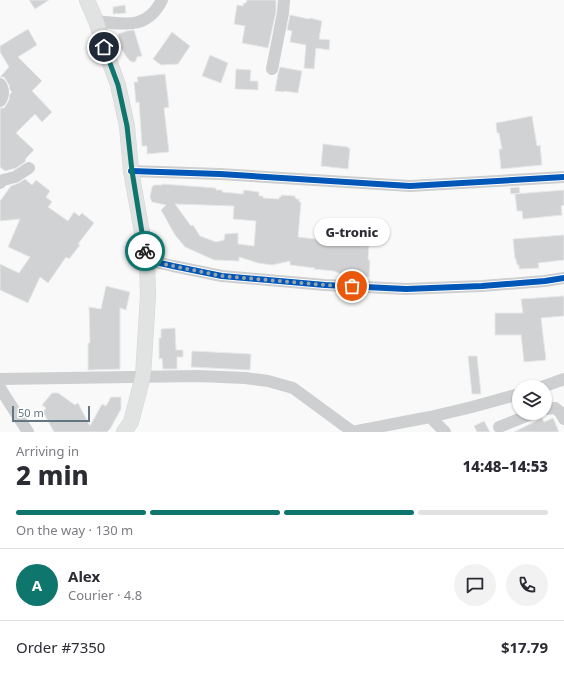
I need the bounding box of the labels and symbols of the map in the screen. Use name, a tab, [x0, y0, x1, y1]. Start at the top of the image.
pin	[87, 30, 121, 64]
callout: G-tronic	[314, 218, 390, 246]
courier	[125, 231, 165, 271]
pin	[335, 269, 369, 303]
scale bar	[12, 404, 90, 423]

